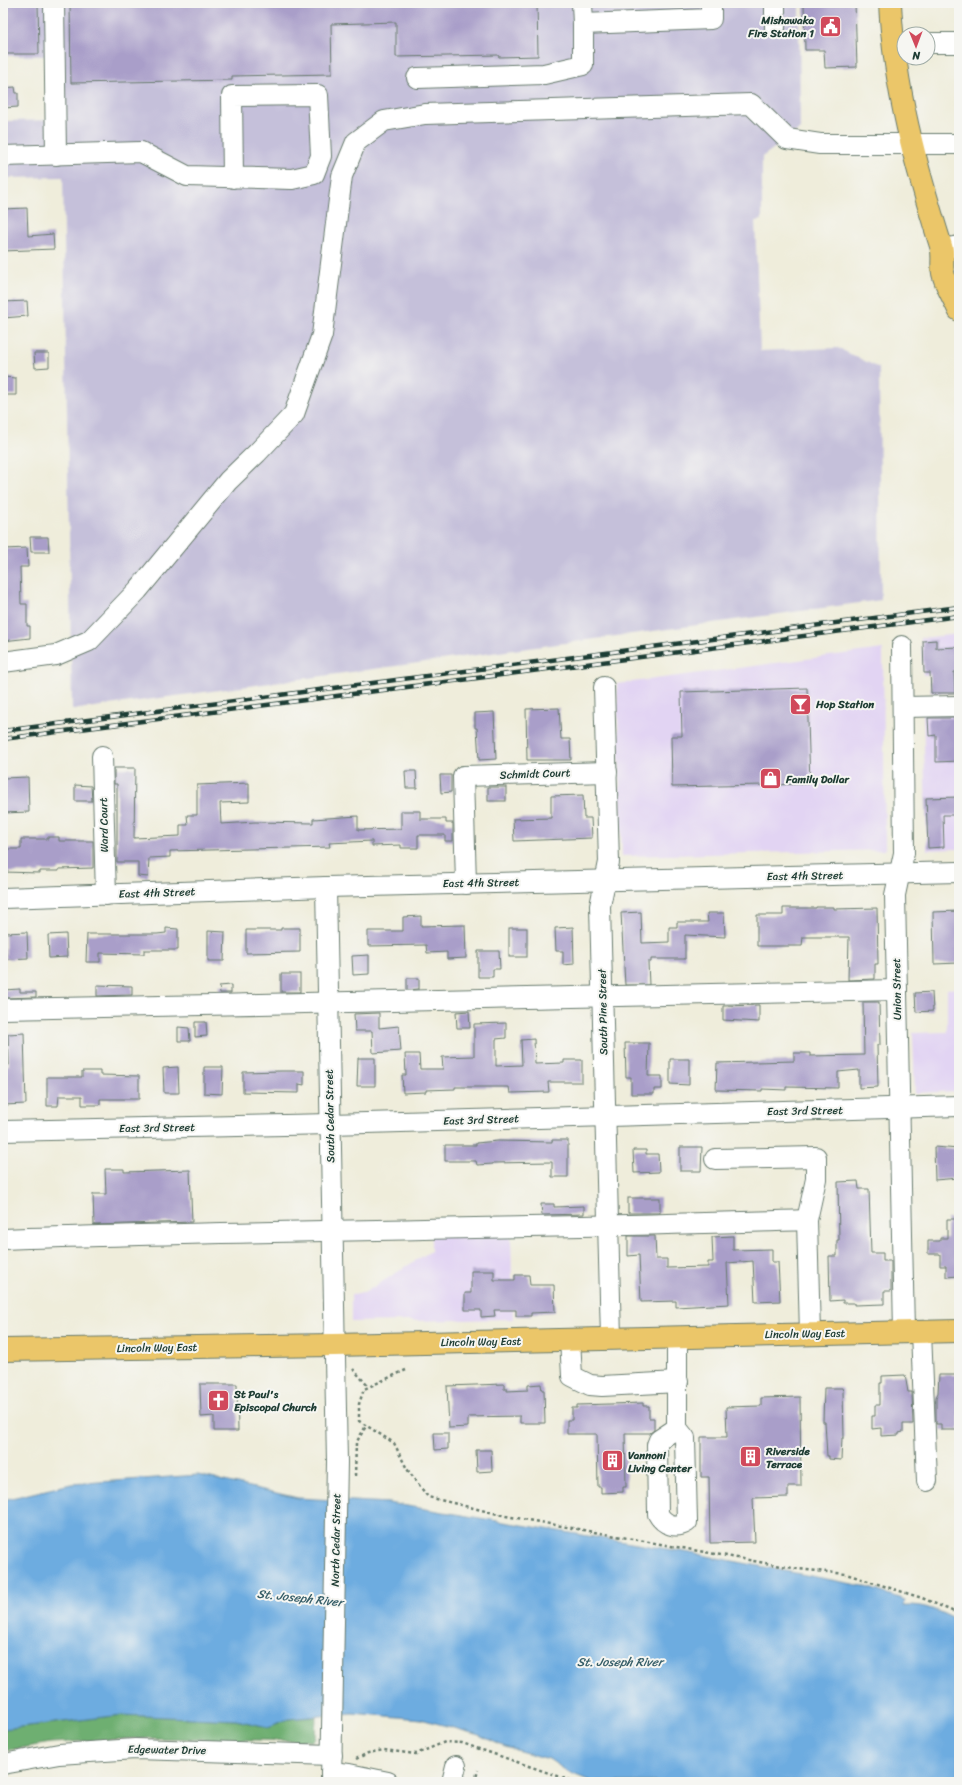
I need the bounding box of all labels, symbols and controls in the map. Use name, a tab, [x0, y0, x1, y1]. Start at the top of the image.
place label: Mishawaka Fire Station 1	[747, 11, 814, 43]
public building icon: Mishawaka Fire Station 1	[817, 13, 843, 39]
north arrow	[896, 26, 936, 66]
text: N	[912, 46, 921, 65]
bar icon: Hop Station	[787, 691, 813, 717]
place label: Hop Station	[815, 695, 874, 714]
street label: Schmidt Court	[499, 763, 571, 785]
shop icon: Family Dollar	[758, 766, 784, 792]
place label: Family Dollar	[785, 770, 850, 789]
street label: Ward Court	[94, 797, 114, 853]
street label: East 4th Street	[767, 866, 844, 886]
street label: East 4th Street	[443, 873, 520, 893]
street label: East 4th Street	[118, 882, 196, 904]
street label: Union Street	[887, 958, 907, 1020]
street label: South Pine Street	[593, 968, 613, 1055]
street label: South Cedar Street	[320, 1069, 340, 1163]
street label: East 3rd Street	[767, 1101, 843, 1121]
street label: East 3rd Street	[443, 1109, 519, 1131]
street label: East 3rd Street	[119, 1118, 195, 1138]
street label: Lincoln Way East	[765, 1324, 846, 1344]
street label: Lincoln Way East	[441, 1332, 522, 1352]
street label: Lincoln Way East	[117, 1338, 198, 1358]
place label: St Paul's Episcopal Church	[233, 1385, 317, 1417]
church icon: St Paul's Episcopal Church	[206, 1387, 232, 1413]
place label: Riverside Terrace	[765, 1442, 810, 1474]
building icon: Riverside Terrace	[738, 1444, 764, 1470]
place label: Vannoni Living Center	[628, 1446, 693, 1478]
building icon: Vannoni Living Center	[599, 1448, 625, 1474]
street label: North Cedar Street	[326, 1493, 346, 1587]
water label: St. Joseph River	[256, 1583, 346, 1614]
water label: St. Joseph River	[577, 1651, 665, 1673]
street label: Edgewater Drive	[128, 1740, 207, 1760]

